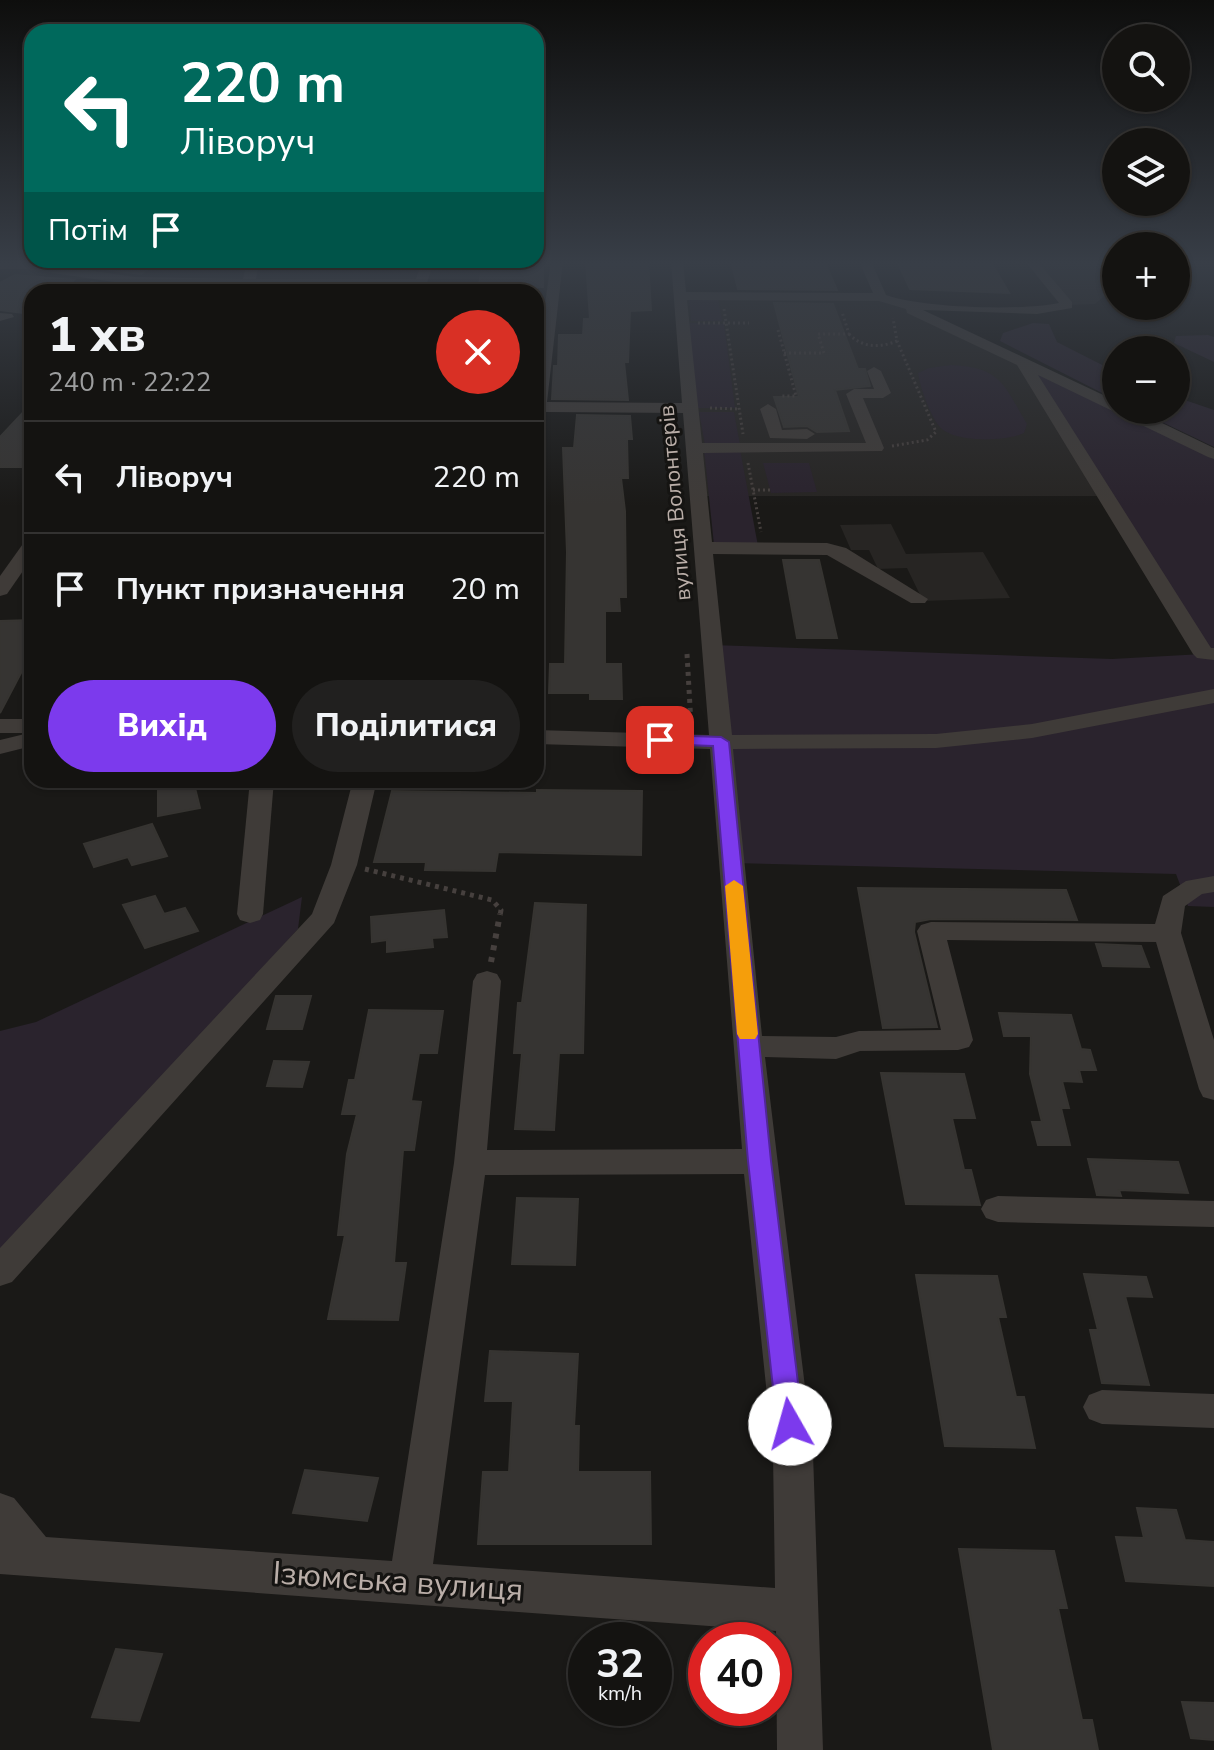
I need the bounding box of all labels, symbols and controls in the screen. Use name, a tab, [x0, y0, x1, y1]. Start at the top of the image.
map controls	[1102, 24, 1190, 424]
button: search	[1102, 24, 1190, 112]
text: 220 m	[180, 45, 345, 122]
icon: left	[48, 56, 152, 160]
text: Ліворуч	[180, 118, 315, 167]
button: layers	[1102, 128, 1190, 216]
icon: arrive	[144, 208, 188, 252]
text: Потім	[48, 210, 128, 251]
button: +	[1102, 232, 1190, 320]
text: 1 хв	[48, 302, 146, 368]
button: close	[436, 310, 520, 394]
button: −	[1102, 336, 1190, 424]
text: 240 m · 22:22	[48, 365, 211, 400]
street label: вулиця Волонтерів	[652, 404, 698, 602]
icon: left	[48, 455, 92, 499]
text: Ліворуч	[116, 457, 233, 498]
text: 220 m	[433, 457, 520, 498]
icon: arrive	[48, 567, 92, 611]
text: Пункт призначення	[116, 569, 405, 610]
text: 20 m	[451, 569, 520, 610]
button: Вихід	[48, 680, 276, 772]
button: Поділитися	[292, 680, 520, 772]
pin	[626, 706, 694, 774]
icon: arrive	[638, 718, 682, 762]
position arrow	[748, 1382, 832, 1466]
street label: Ізюмська вулиця	[271, 1551, 525, 1612]
speed limit sign: 40	[688, 1622, 792, 1726]
text: 32	[596, 1637, 644, 1691]
text: km/h	[598, 1680, 642, 1707]

